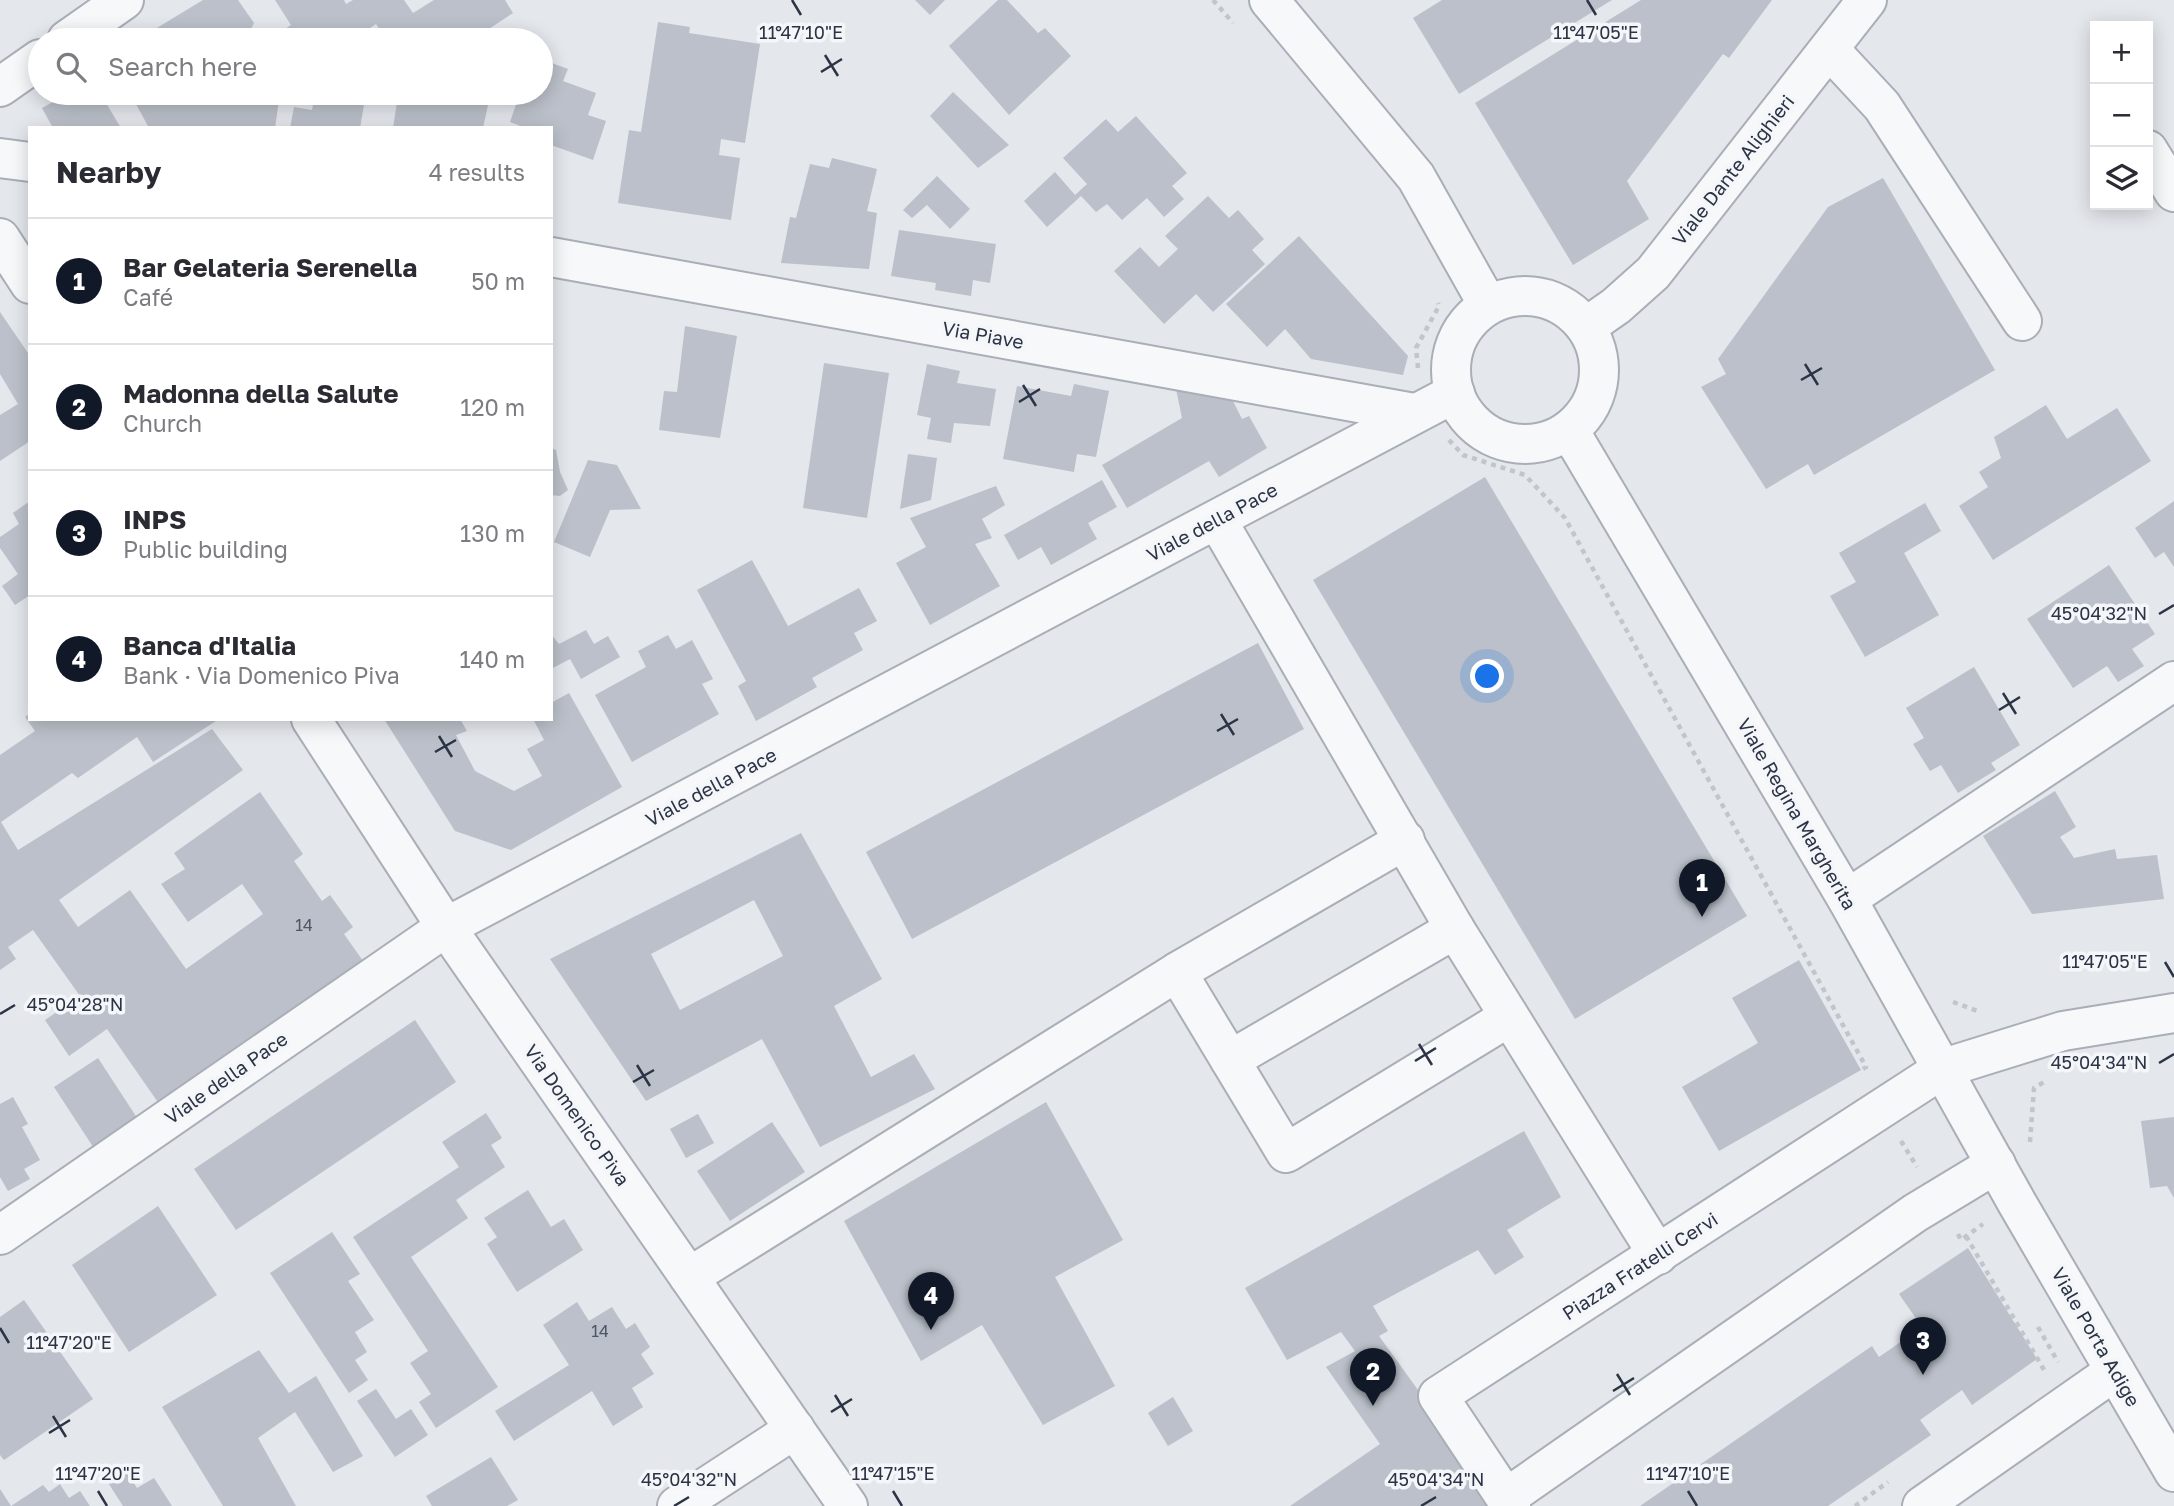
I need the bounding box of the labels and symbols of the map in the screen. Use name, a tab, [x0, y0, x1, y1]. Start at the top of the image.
text: 11°47'10"E	[759, 21, 843, 43]
text: 11°47'05"E	[1553, 21, 1639, 43]
street label: Viale Dante Alighieri	[1667, 90, 1799, 250]
street label: Via Piave	[940, 316, 1026, 353]
street label: Viale della Pace	[1142, 477, 1281, 566]
text: 45°04'32"N	[2051, 602, 2147, 624]
your location	[1470, 659, 1504, 693]
street label: Viale Regina Margherita	[1733, 714, 1862, 914]
street label: Viale della Pace	[641, 742, 780, 831]
pin: 1	[1679, 859, 1725, 917]
house number: 14	[295, 915, 313, 935]
text: 11°47'05"E	[2062, 950, 2148, 972]
text: 45°04'28"N	[27, 993, 123, 1015]
street label: Viale della Pace	[160, 1027, 292, 1129]
street label: Via Domenico Piva	[520, 1040, 635, 1190]
text: 45°04'34"N	[2051, 1051, 2147, 1073]
street label: Piazza Fratelli Cervi	[1558, 1207, 1722, 1324]
street label: Viale Porta Adige	[2047, 1263, 2146, 1410]
pin: 4	[908, 1272, 954, 1330]
pin: 3	[1900, 1317, 1946, 1375]
house number: 14	[591, 1321, 609, 1341]
text: 11°47'20"E	[26, 1331, 112, 1353]
pin: 2	[1350, 1348, 1396, 1406]
text: 11°47'20"E	[55, 1462, 141, 1484]
text: 11°47'15"E	[851, 1462, 935, 1484]
text: 11°47'10"E	[1646, 1462, 1730, 1484]
text: 45°04'32"N	[641, 1468, 737, 1490]
text: 45°04'34"N	[1388, 1468, 1484, 1490]

